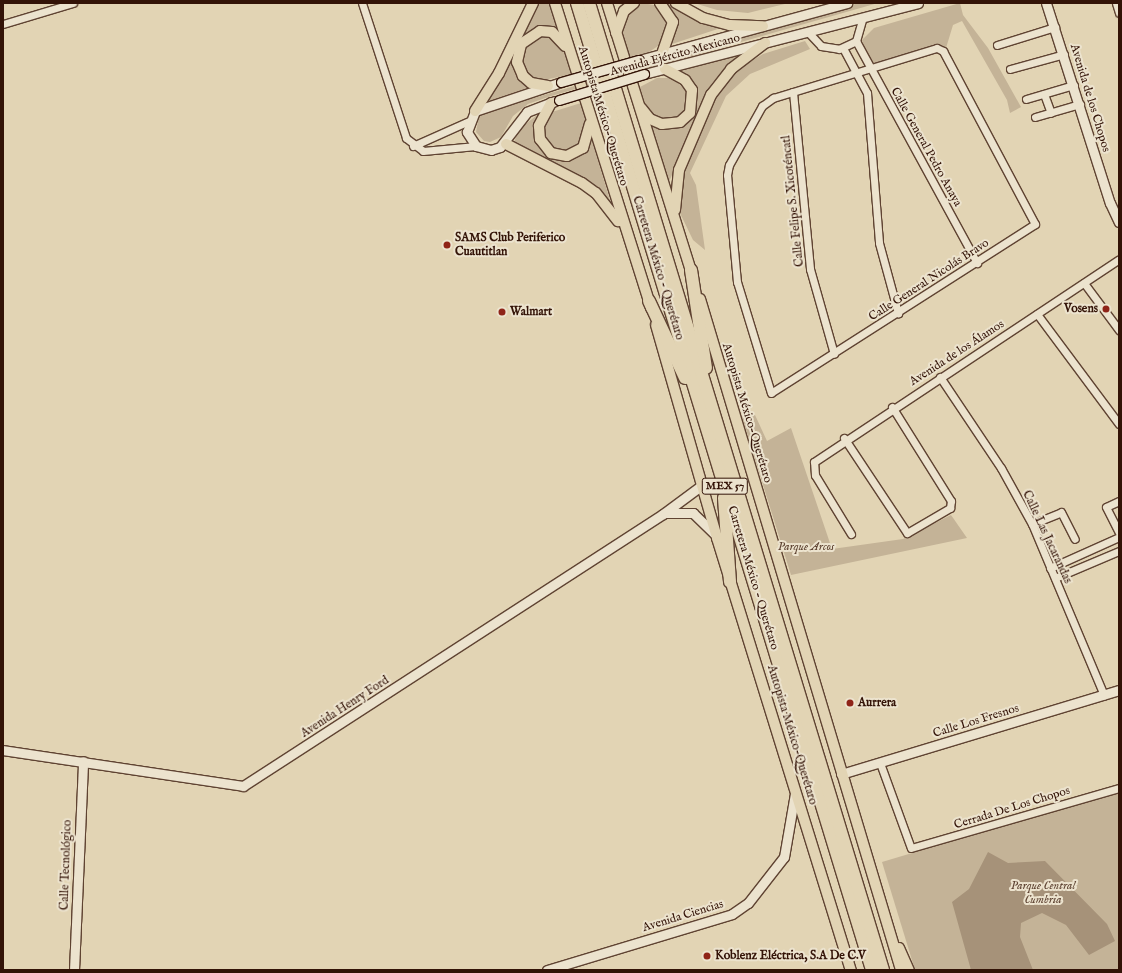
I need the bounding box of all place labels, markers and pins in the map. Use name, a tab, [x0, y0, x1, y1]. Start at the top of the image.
place label: SAMS Club Periferico Cuautitlan	[455, 231, 565, 259]
marker: SAMS Club Periferico Cuautitlan	[442, 240, 452, 250]
place label: Vosens	[1064, 302, 1098, 316]
marker: Vosens	[1101, 304, 1111, 314]
place label: Walmart	[510, 305, 552, 319]
marker: Walmart	[497, 307, 507, 317]
place label: Aurrera	[858, 696, 896, 710]
marker: Aurrera	[845, 698, 855, 708]
place label: Koblenz Eléctrica, S.A De C.V	[715, 949, 866, 963]
marker: Koblenz Eléctrica, S.A De C.V	[702, 951, 712, 961]

